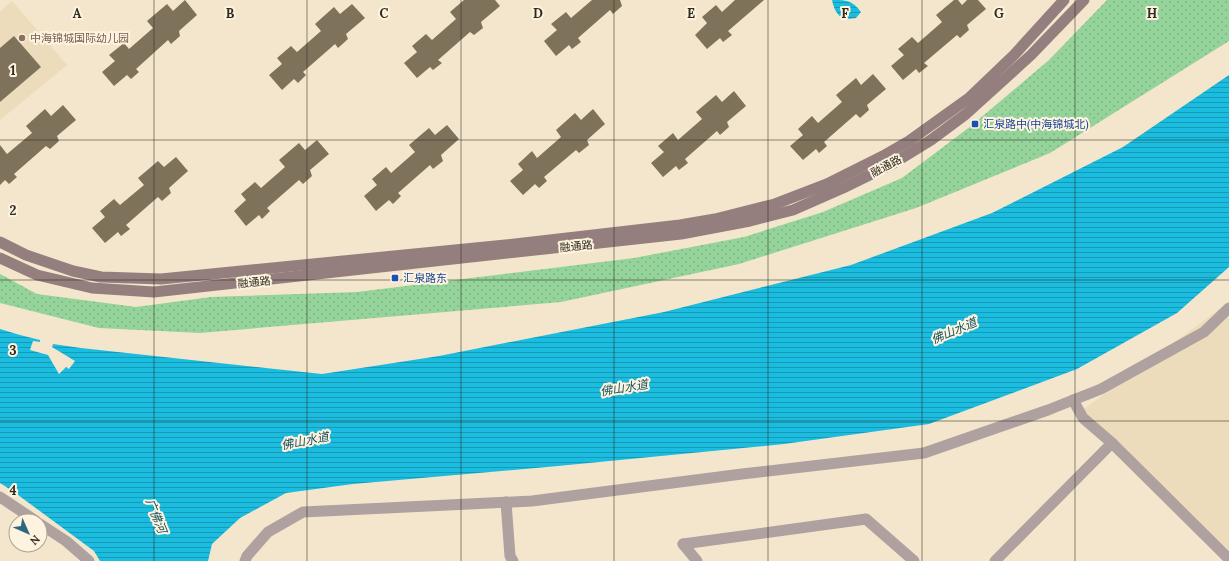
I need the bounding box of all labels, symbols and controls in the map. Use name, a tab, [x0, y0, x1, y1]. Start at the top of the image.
text: A	[73, 5, 82, 22]
text: B	[226, 5, 235, 22]
text: C	[380, 5, 389, 22]
text: D	[533, 5, 543, 22]
text: E	[687, 5, 695, 22]
text: F	[841, 5, 849, 22]
text: G	[994, 5, 1004, 22]
text: H	[1147, 5, 1157, 22]
place label: 中海锦城国际幼儿园	[30, 31, 129, 45]
marker: 中海锦城国际幼儿园	[17, 33, 27, 43]
text: 1	[10, 62, 16, 79]
place label: 汇泉路中(中海锦城北)	[983, 117, 1089, 132]
marker: 汇泉路中(中海锦城北)	[970, 119, 980, 129]
street label: 融通路	[868, 152, 904, 180]
text: 2	[10, 202, 17, 219]
street label: 融通路	[559, 237, 593, 255]
place label: 汇泉路东	[403, 271, 447, 285]
street label: 融通路	[237, 273, 271, 291]
marker: 汇泉路东	[390, 273, 400, 283]
water label: 佛山水道	[929, 313, 981, 347]
text: 3	[9, 342, 17, 359]
water label: 佛山水道	[599, 376, 651, 399]
water label: 佛山水道	[280, 428, 332, 452]
text: 4	[9, 482, 17, 499]
water label: 广佛河	[143, 496, 171, 537]
north arrow	[8, 513, 48, 553]
text: N	[27, 532, 43, 548]

